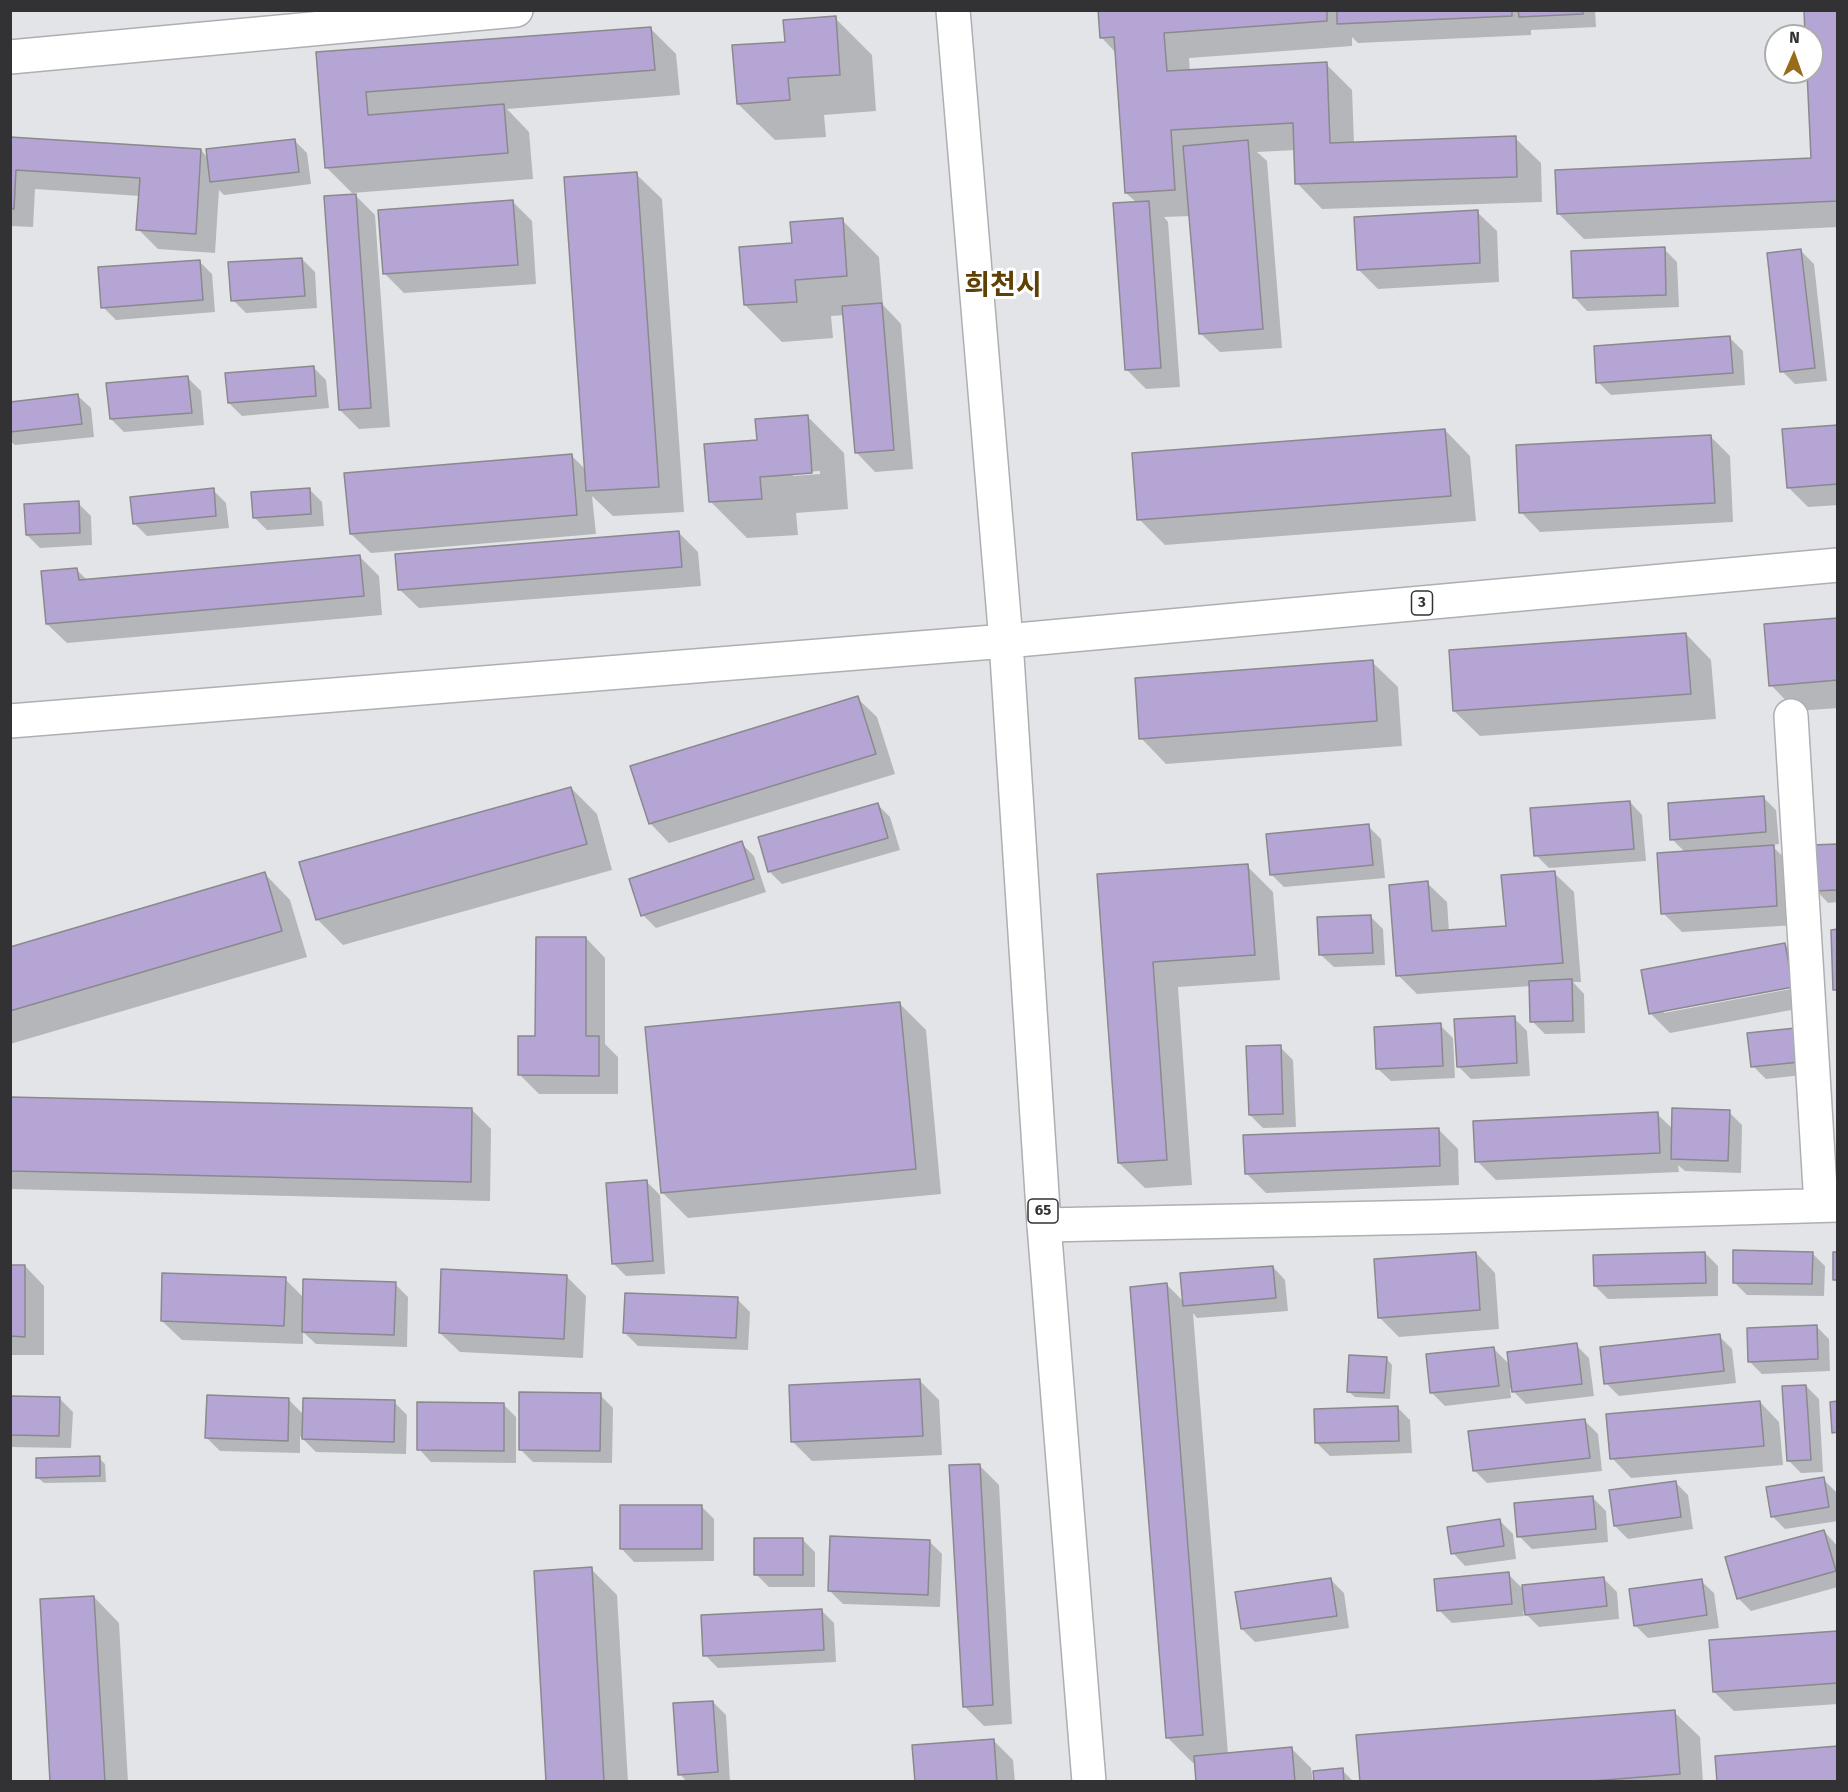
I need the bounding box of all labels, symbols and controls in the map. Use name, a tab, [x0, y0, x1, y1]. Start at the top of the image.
north arrow	[1764, 24, 1824, 84]
text: N	[1789, 28, 1800, 47]
district label: 희천시	[964, 269, 1042, 303]
road number: 3	[1412, 591, 1432, 615]
road number: 65	[1028, 1199, 1058, 1223]

